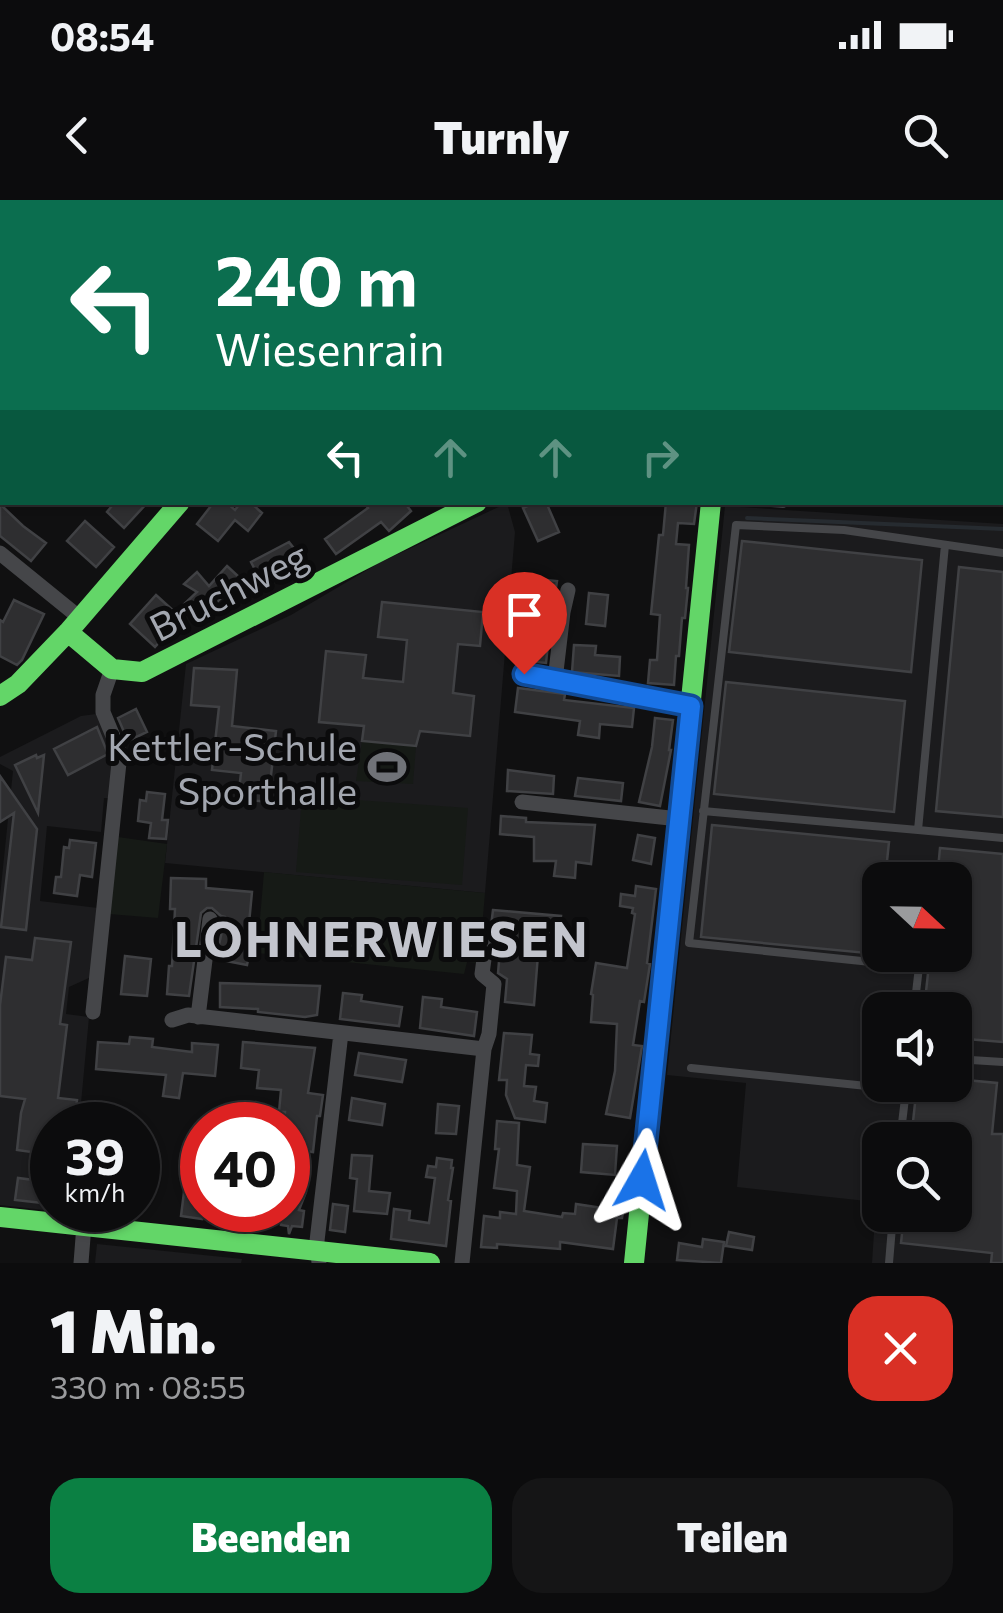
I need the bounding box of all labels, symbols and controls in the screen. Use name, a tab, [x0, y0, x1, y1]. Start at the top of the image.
text: 08:54	[50, 12, 154, 59]
icon: back	[50, 108, 105, 163]
text: Turnly	[433, 108, 570, 163]
icon: search	[898, 108, 953, 163]
text: 240 m	[215, 235, 418, 320]
icon: left	[50, 240, 180, 370]
text: Wiesenrain	[215, 320, 445, 375]
icon: left	[318, 430, 373, 485]
icon: ahead	[423, 430, 478, 485]
icon: ahead	[528, 430, 583, 485]
icon: right	[633, 430, 688, 485]
street label: Bruchweg	[141, 530, 315, 650]
pin	[482, 572, 567, 675]
icon: arrive	[497, 587, 552, 642]
place label: Kettler-Schule Sporthalle	[107, 722, 357, 813]
sports icon: Kettler-Schule Sporthalle	[366, 746, 408, 788]
north arrow	[862, 862, 972, 972]
map controls	[862, 862, 972, 1232]
district label: LOHNERWIESEN	[174, 908, 590, 967]
button: sound	[862, 992, 972, 1102]
speed limit sign: 40	[180, 1102, 310, 1232]
button: search	[862, 1122, 972, 1232]
text: 39	[65, 1124, 125, 1185]
position arrow	[590, 1128, 694, 1232]
text: km/h	[65, 1177, 125, 1207]
text: 1 Min.	[50, 1292, 217, 1365]
button: close	[848, 1296, 953, 1401]
text: 330 m · 08:55	[50, 1366, 246, 1406]
button: Beenden	[50, 1478, 492, 1593]
button: Teilen	[512, 1478, 953, 1593]

